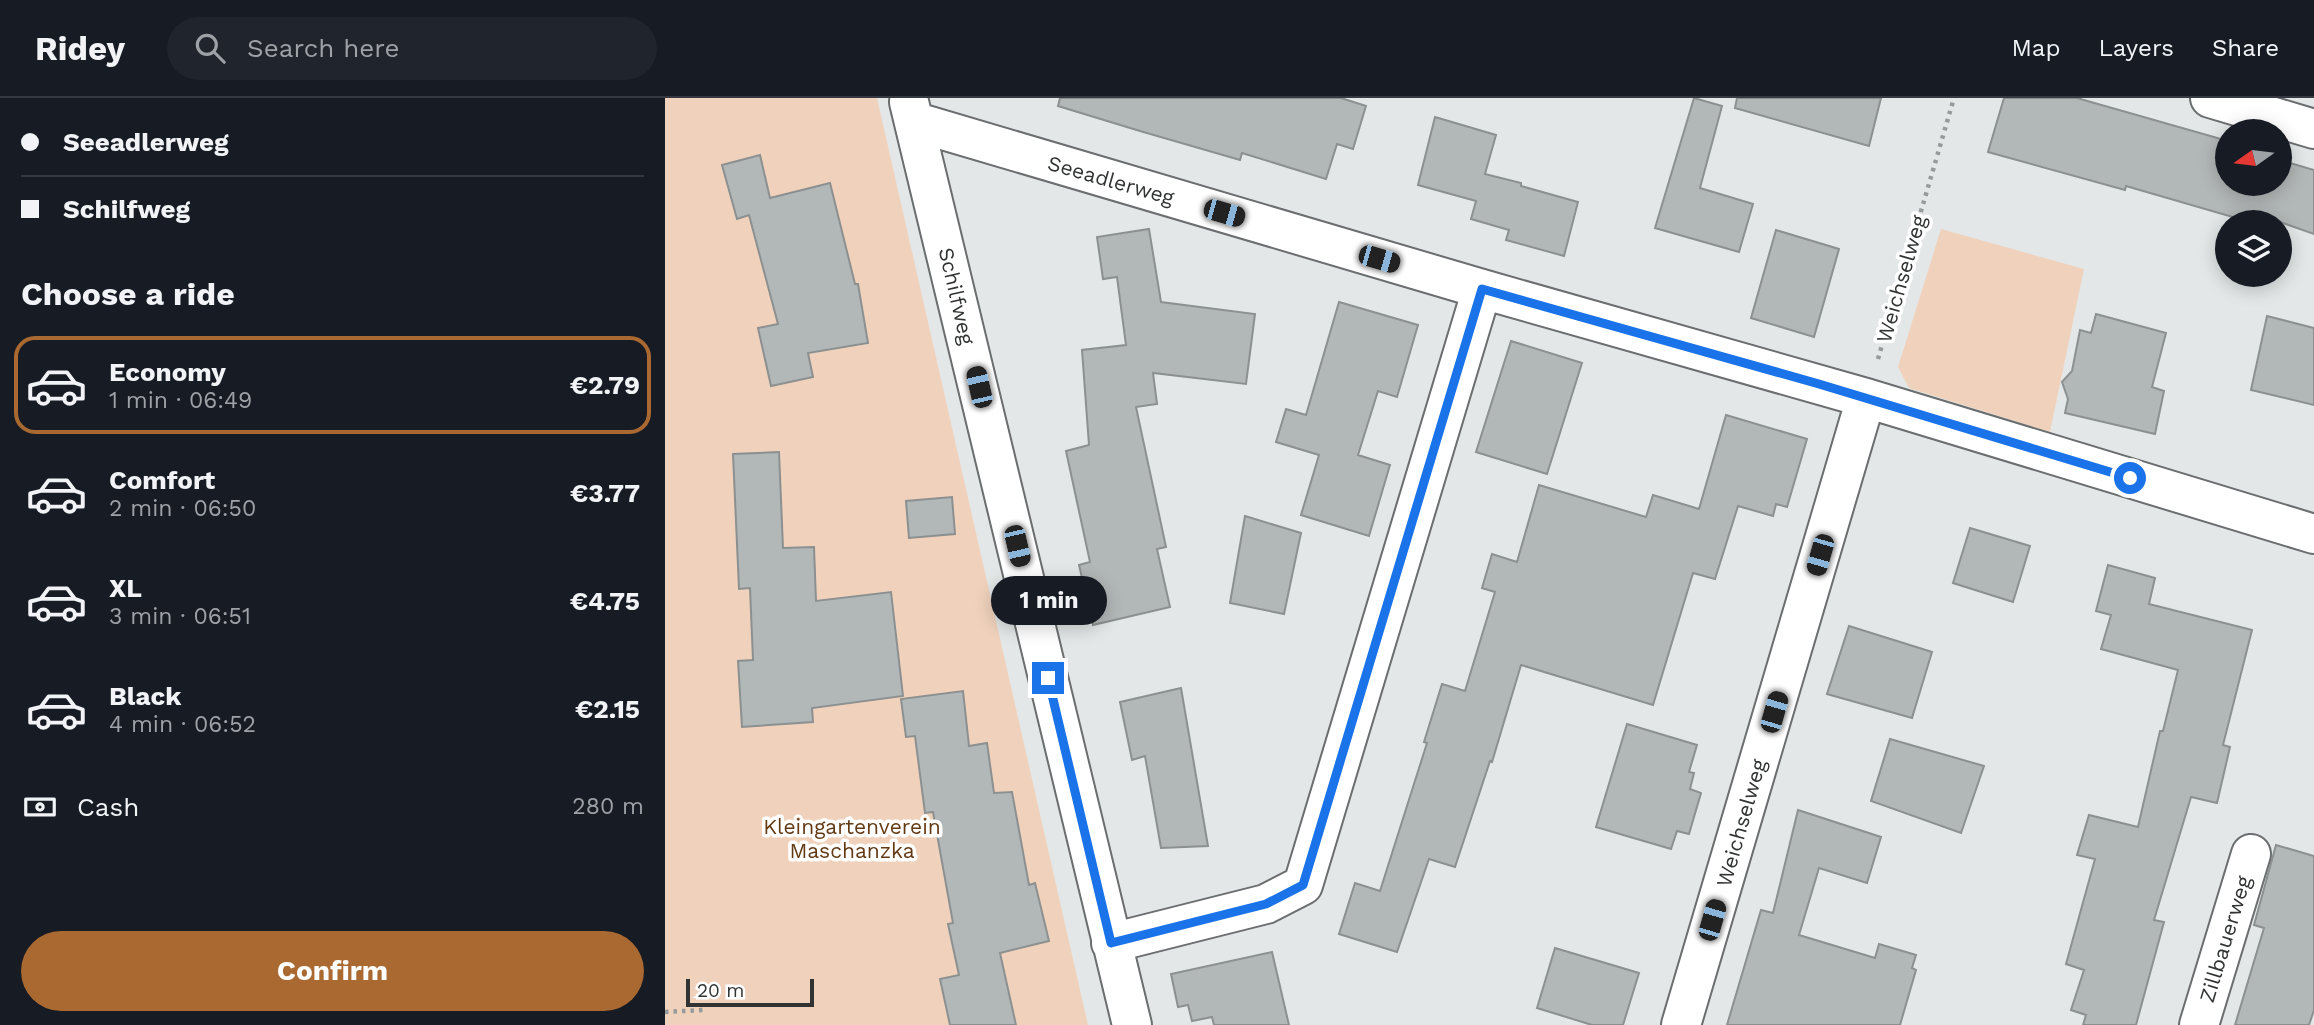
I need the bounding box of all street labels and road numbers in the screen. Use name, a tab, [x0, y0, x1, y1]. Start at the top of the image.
street label: Seeadlerweg	[1045, 150, 1178, 210]
street label: Weichselweg	[1871, 211, 1931, 346]
street label: Schilfweg	[934, 245, 980, 348]
street label: Weichselweg	[1711, 755, 1771, 890]
street label: Zillbauerweg	[2194, 872, 2256, 1005]

